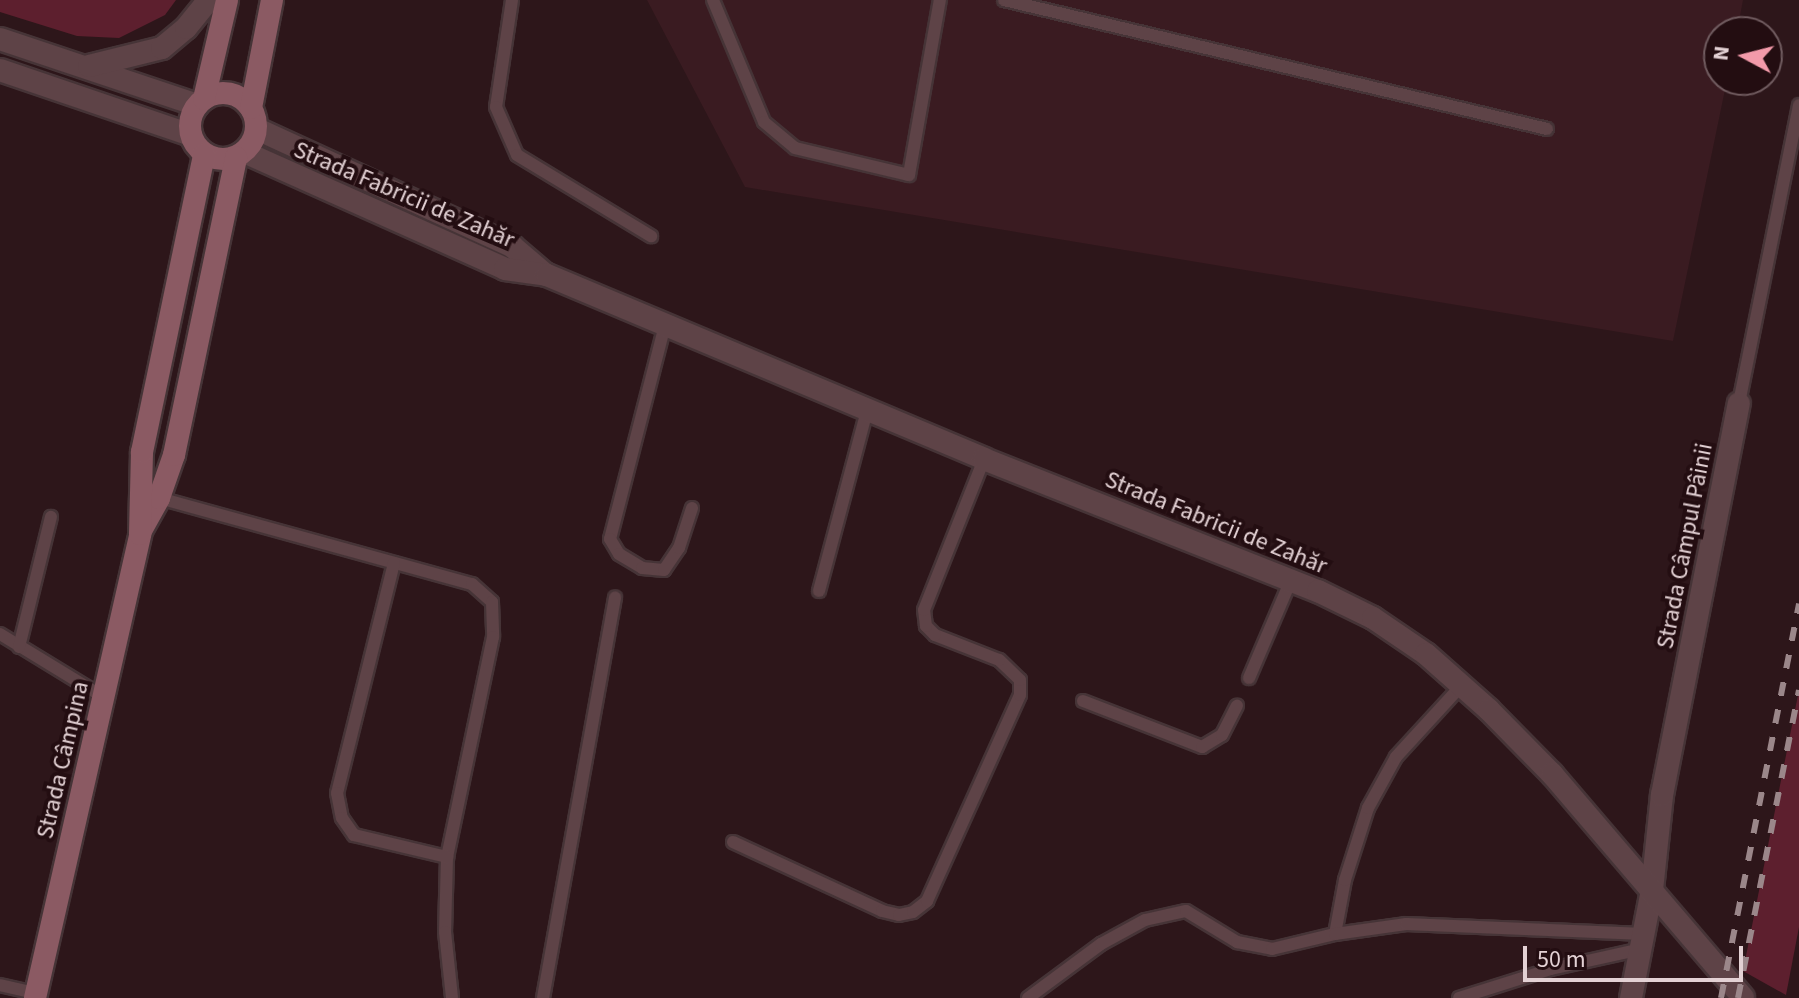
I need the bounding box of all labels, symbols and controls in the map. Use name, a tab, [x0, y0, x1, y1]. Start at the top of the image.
north arrow	[1703, 16, 1783, 96]
text: N	[1704, 44, 1738, 63]
street label: Strada Fabricii de Zahăr	[289, 135, 519, 255]
street label: Strada Câmpul Pâinii	[1651, 441, 1719, 651]
street label: Strada Fabricii de Zahăr	[1101, 465, 1331, 581]
street label: Strada Câmpina	[31, 679, 95, 841]
scale bar	[1527, 930, 1747, 980]
text: 50 m	[1537, 942, 1586, 977]

